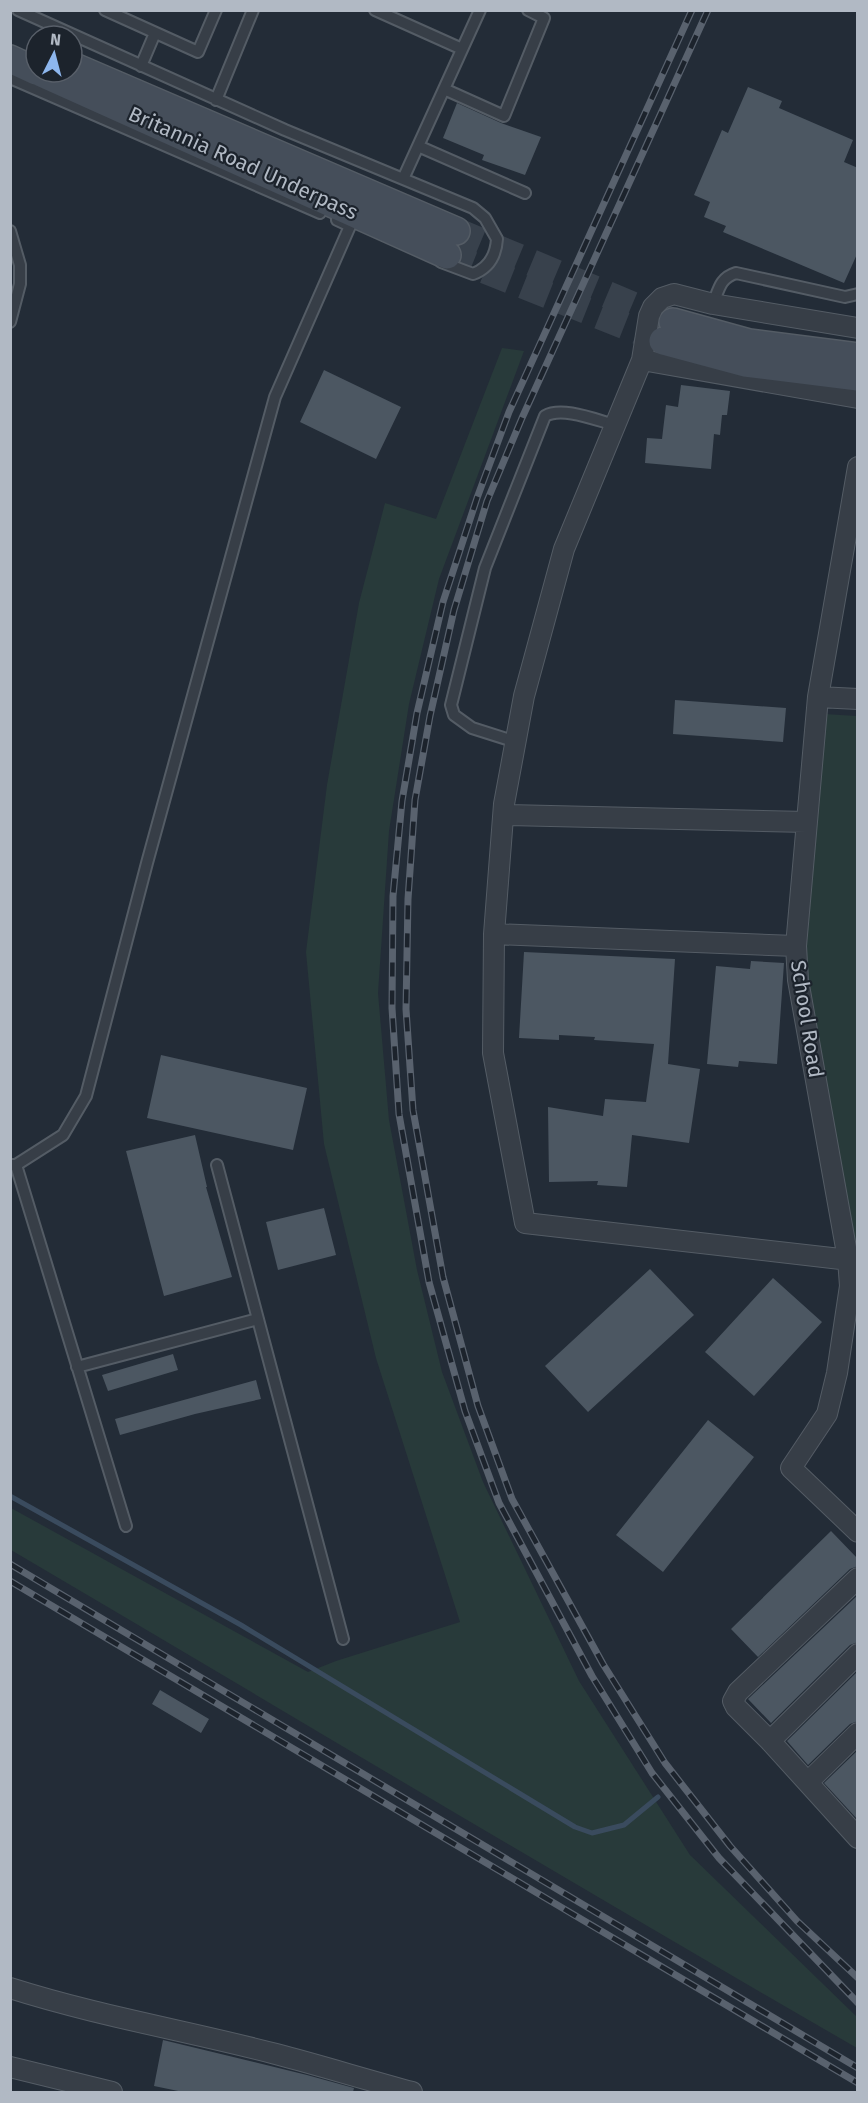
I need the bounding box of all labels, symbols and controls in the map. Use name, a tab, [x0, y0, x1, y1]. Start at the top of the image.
north arrow	[24, 24, 84, 84]
text: N	[49, 30, 62, 50]
street label: Britannia Road Underpass	[124, 101, 362, 225]
street label: School Road	[785, 958, 829, 1080]

